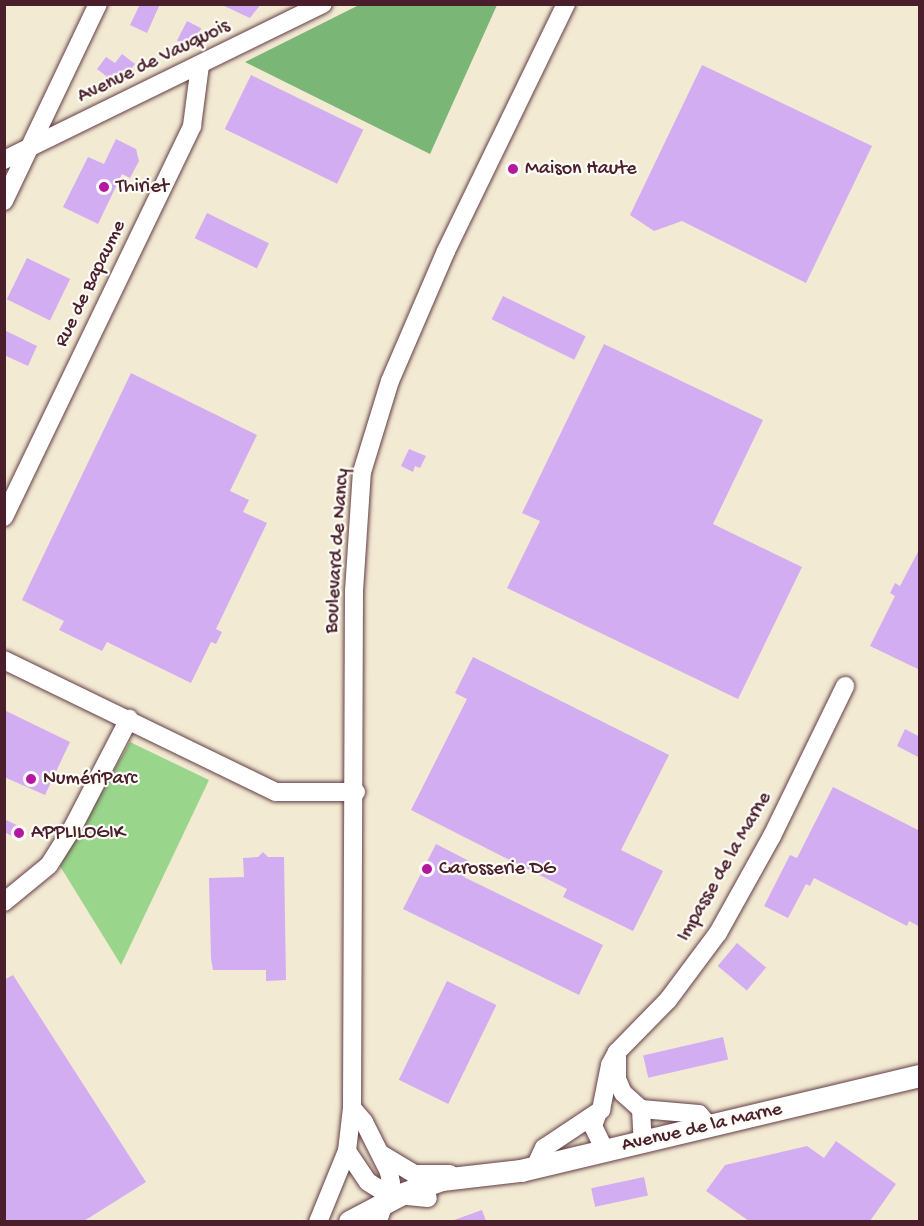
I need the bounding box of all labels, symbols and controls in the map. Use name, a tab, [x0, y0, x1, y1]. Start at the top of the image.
street label: Avenue de Vauquois	[74, 15, 234, 109]
place label: Maison Haute	[525, 157, 637, 181]
marker: Maison Haute	[506, 162, 520, 176]
place label: Thiriet	[116, 175, 169, 199]
marker: Thiriet	[97, 180, 111, 194]
street label: Rue de Bapaume	[50, 217, 132, 351]
street label: Boulevard de Nancy	[320, 468, 356, 634]
place label: NumériParc	[43, 767, 137, 791]
marker: NumériParc	[24, 772, 38, 786]
street label: Impasse de la Marne	[672, 788, 778, 946]
place label: APPLILOGIK	[31, 821, 125, 845]
marker: APPLILOGIK	[12, 826, 26, 840]
place label: Carosserie DG	[439, 857, 556, 881]
marker: Carosserie DG	[420, 862, 434, 876]
street label: Avenue de la Marne	[620, 1098, 784, 1158]

